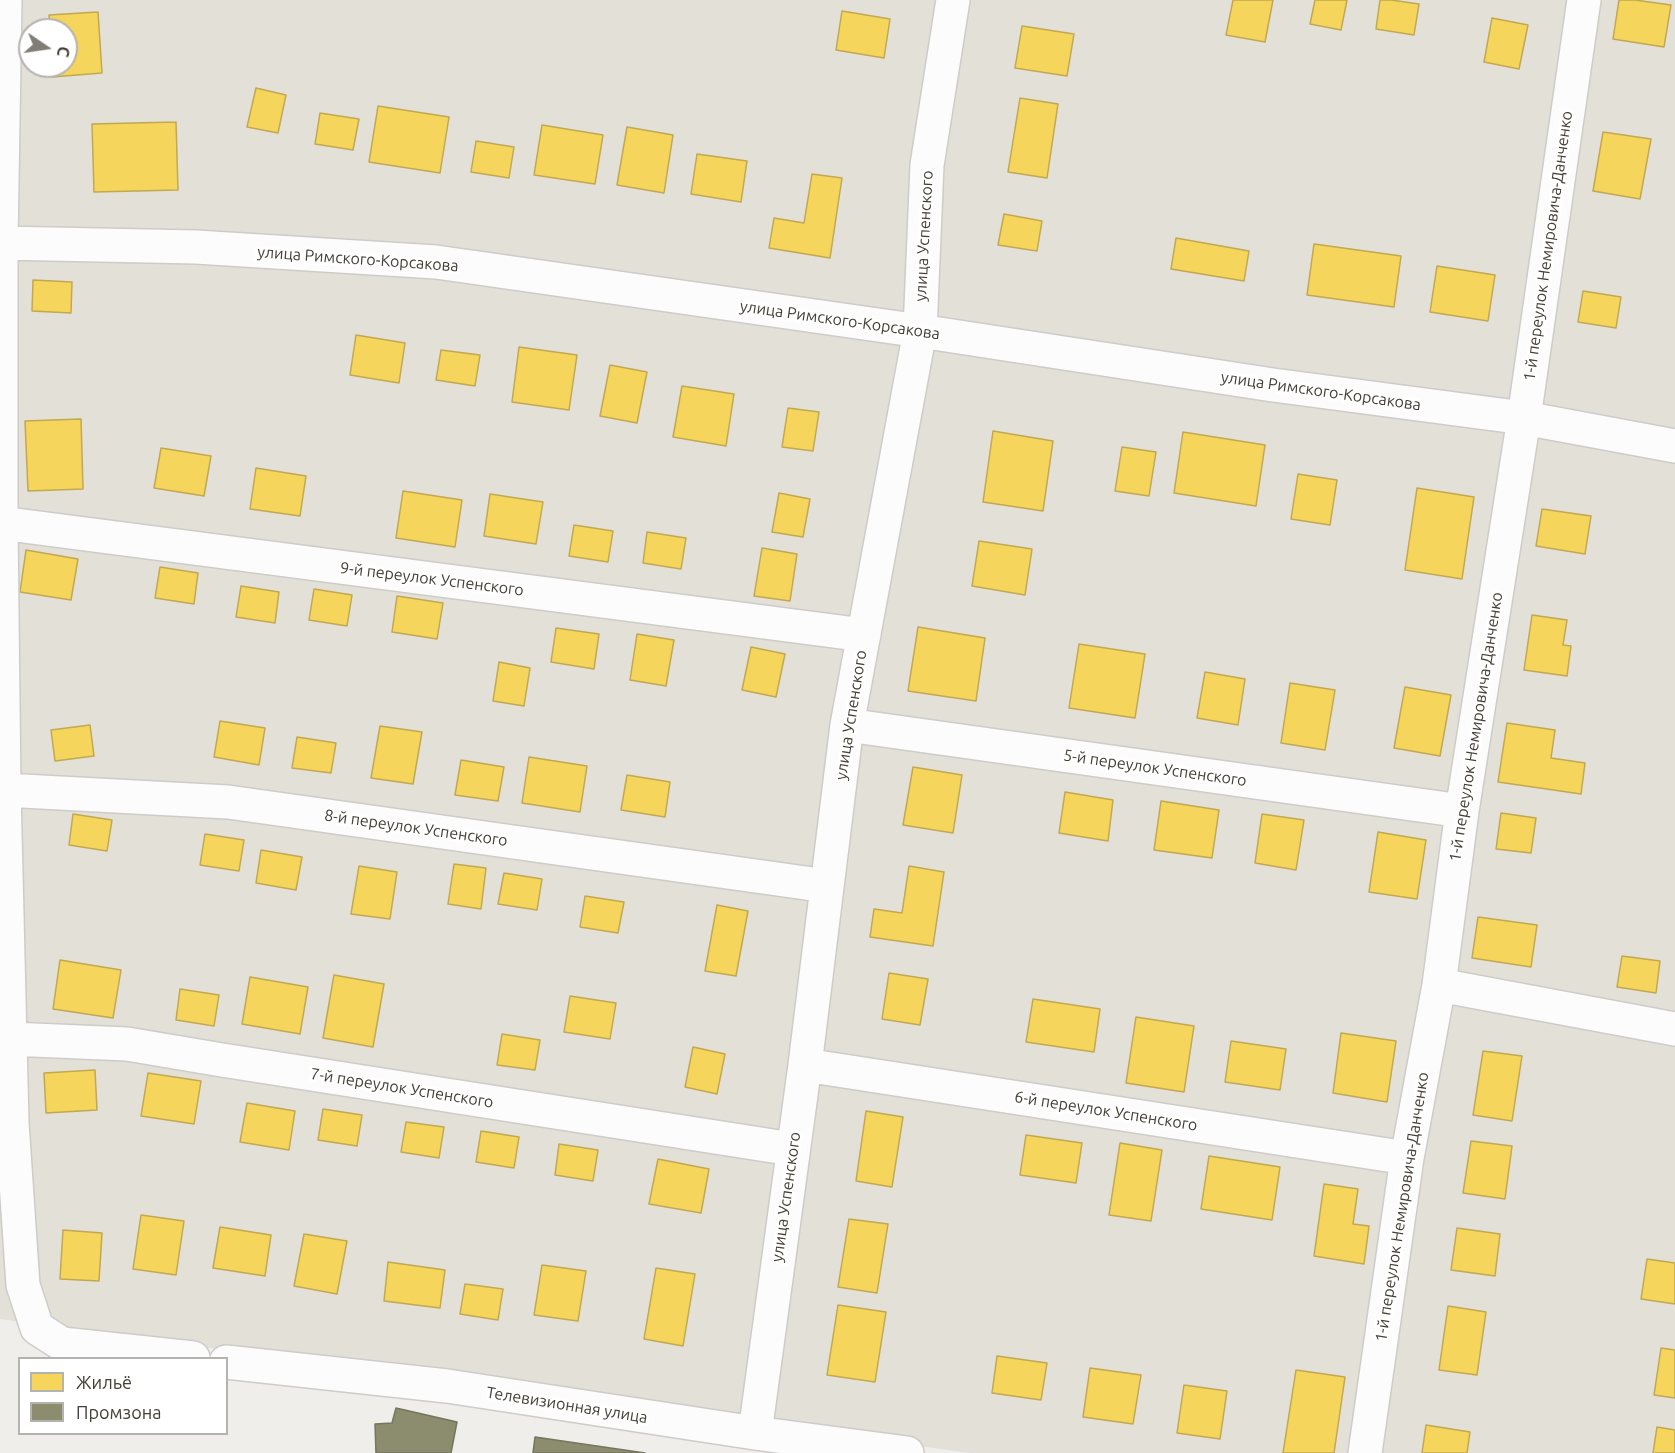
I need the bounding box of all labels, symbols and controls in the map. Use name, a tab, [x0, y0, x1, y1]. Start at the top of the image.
north arrow	[18, 18, 78, 78]
text: С	[54, 45, 74, 59]
street label: 1-й переулок Немировича-Данченко	[1520, 110, 1576, 382]
street label: улица Успенского	[911, 170, 937, 302]
street label: улица Римского-Корсакова	[257, 242, 459, 276]
street label: улица Римского-Корсакова	[739, 296, 941, 344]
street label: улица Римского-Корсакова	[1220, 367, 1422, 415]
street label: 9-й переулок Успенского	[339, 558, 525, 600]
street label: 1-й переулок Немировича-Данченко	[1445, 591, 1507, 863]
street label: улица Успенского	[831, 649, 871, 781]
street label: 5-й переулок Успенского	[1062, 746, 1248, 790]
street label: 8-й переулок Успенского	[323, 806, 509, 850]
street label: 7-й переулок Успенского	[309, 1064, 495, 1112]
street label: 1-й переулок Немировича-Данченко	[1371, 1071, 1433, 1343]
street label: 6-й переулок Успенского	[1013, 1087, 1199, 1135]
street label: улица Успенского	[767, 1131, 805, 1263]
legend	[18, 1357, 228, 1435]
text: Жильё	[76, 1372, 132, 1392]
street label: Телевизионная улица	[485, 1383, 649, 1427]
text: Промзона	[76, 1402, 161, 1422]

